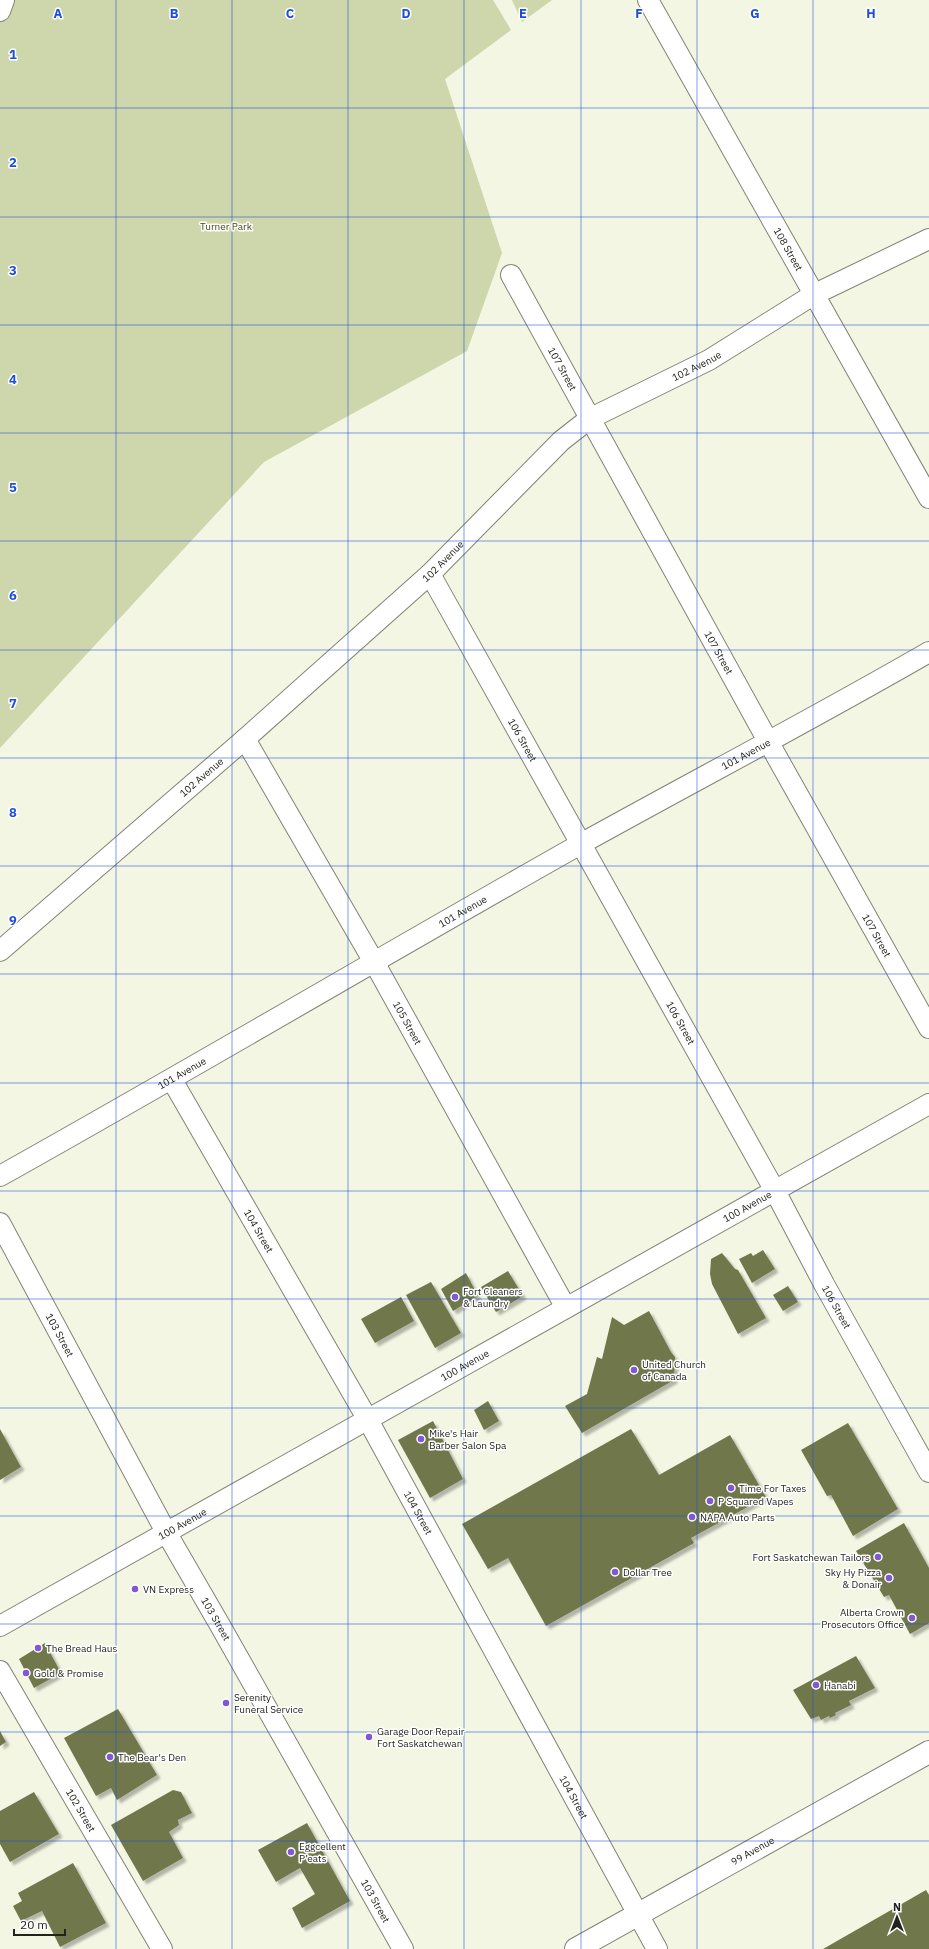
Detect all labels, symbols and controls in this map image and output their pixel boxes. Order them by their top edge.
text: A [54,5,63,22]
text: B [170,5,179,22]
text: C [286,5,295,22]
text: D [401,5,411,22]
text: E [519,5,527,22]
text: F [635,5,643,22]
text: G [750,5,760,22]
text: H [866,5,876,22]
text: 1 [9,46,17,63]
text: 2 [9,154,17,171]
park label: Turner Park [200,220,253,233]
street label: 108 Street [771,225,806,274]
text: 3 [9,262,17,279]
street label: 107 Street [545,345,580,393]
street label: 102 Avenue [670,348,724,384]
text: 4 [9,371,17,388]
text: 5 [9,479,17,496]
street label: 102 Avenue [419,537,467,585]
text: 6 [9,587,17,604]
street label: 107 Street [701,629,736,677]
text: 7 [9,695,17,712]
street label: 106 Street [505,716,540,765]
street label: 101 Avenue [719,736,773,773]
street label: 102 Avenue [177,754,226,800]
text: 8 [9,804,17,821]
street label: 101 Avenue [436,892,490,931]
text: 9 [9,912,17,929]
street label: 107 Street [859,912,894,960]
street label: 105 Street [390,999,425,1047]
street label: 106 Street [663,999,698,1047]
street label: 101 Avenue [155,1054,209,1092]
street label: 100 Avenue [721,1188,774,1225]
street label: 104 Street [241,1207,276,1255]
street label: 106 Street [819,1283,854,1331]
place label: Fort Cleaners & Laundry [463,1285,523,1310]
marker: Fort Cleaners & Laundry [450,1292,460,1302]
street label: 103 Street [43,1311,77,1360]
street label: 100 Avenue [438,1346,492,1384]
place label: United Church of Canada [642,1358,706,1383]
marker: United Church of Canada [629,1365,639,1375]
place label: Mike's Hair Barber Salon Spa [429,1427,507,1452]
marker: Mike's Hair Barber Salon Spa [416,1434,426,1444]
place label: Time For Taxes [739,1482,807,1495]
marker: Time For Taxes [726,1483,736,1493]
street label: 104 Street [401,1489,436,1537]
place label: P Squared Vapes [718,1495,794,1508]
marker: P Squared Vapes [705,1496,715,1506]
street label: 100 Avenue [156,1505,210,1543]
place label: NAPA Auto Parts [700,1511,775,1524]
marker: NAPA Auto Parts [687,1512,697,1522]
place label: Fort Saskatchewan Tailors [753,1551,870,1564]
marker: Fort Saskatchewan Tailors [873,1552,883,1562]
place label: Dollar Tree [623,1566,672,1579]
place label: Sky Hy Pizza & Donair [825,1566,882,1591]
marker: Dollar Tree [610,1567,620,1577]
marker: Sky Hy Pizza & Donair [884,1573,894,1583]
place label: VN Express [143,1583,194,1596]
marker: VN Express [130,1584,140,1594]
street label: 103 Street [198,1595,234,1643]
place label: Alberta Crown Prosecutors Office [821,1606,905,1631]
marker: Alberta Crown Prosecutors Office [907,1613,917,1623]
place label: The Bread Haus [46,1642,117,1655]
marker: The Bread Haus [33,1643,43,1653]
place label: Gold & Promise [34,1667,104,1680]
marker: Gold & Promise [21,1668,31,1678]
place label: Hanabi [824,1679,856,1692]
marker: Hanabi [811,1680,821,1690]
place label: Serenity Funeral Service [234,1691,304,1716]
marker: Serenity Funeral Service [221,1698,231,1708]
place label: Garage Door Repair Fort Saskatchewan [377,1725,465,1750]
marker: Garage Door Repair Fort Saskatchewan [364,1732,374,1742]
place label: The Bear's Den [118,1751,186,1764]
marker: The Bear's Den [105,1752,115,1762]
street label: 104 Street [556,1773,591,1822]
street label: 102 Street [63,1786,99,1835]
street label: 99 Avenue [729,1833,777,1868]
place label: Eggcellent P’eats [299,1840,346,1865]
marker: Eggcellent P’eats [286,1847,296,1857]
street label: 103 Street [358,1877,393,1925]
north arrow [877,1897,917,1937]
text: N [893,1900,901,1914]
scale bar [14,1911,65,1937]
text: 20 m [20,1917,48,1932]

